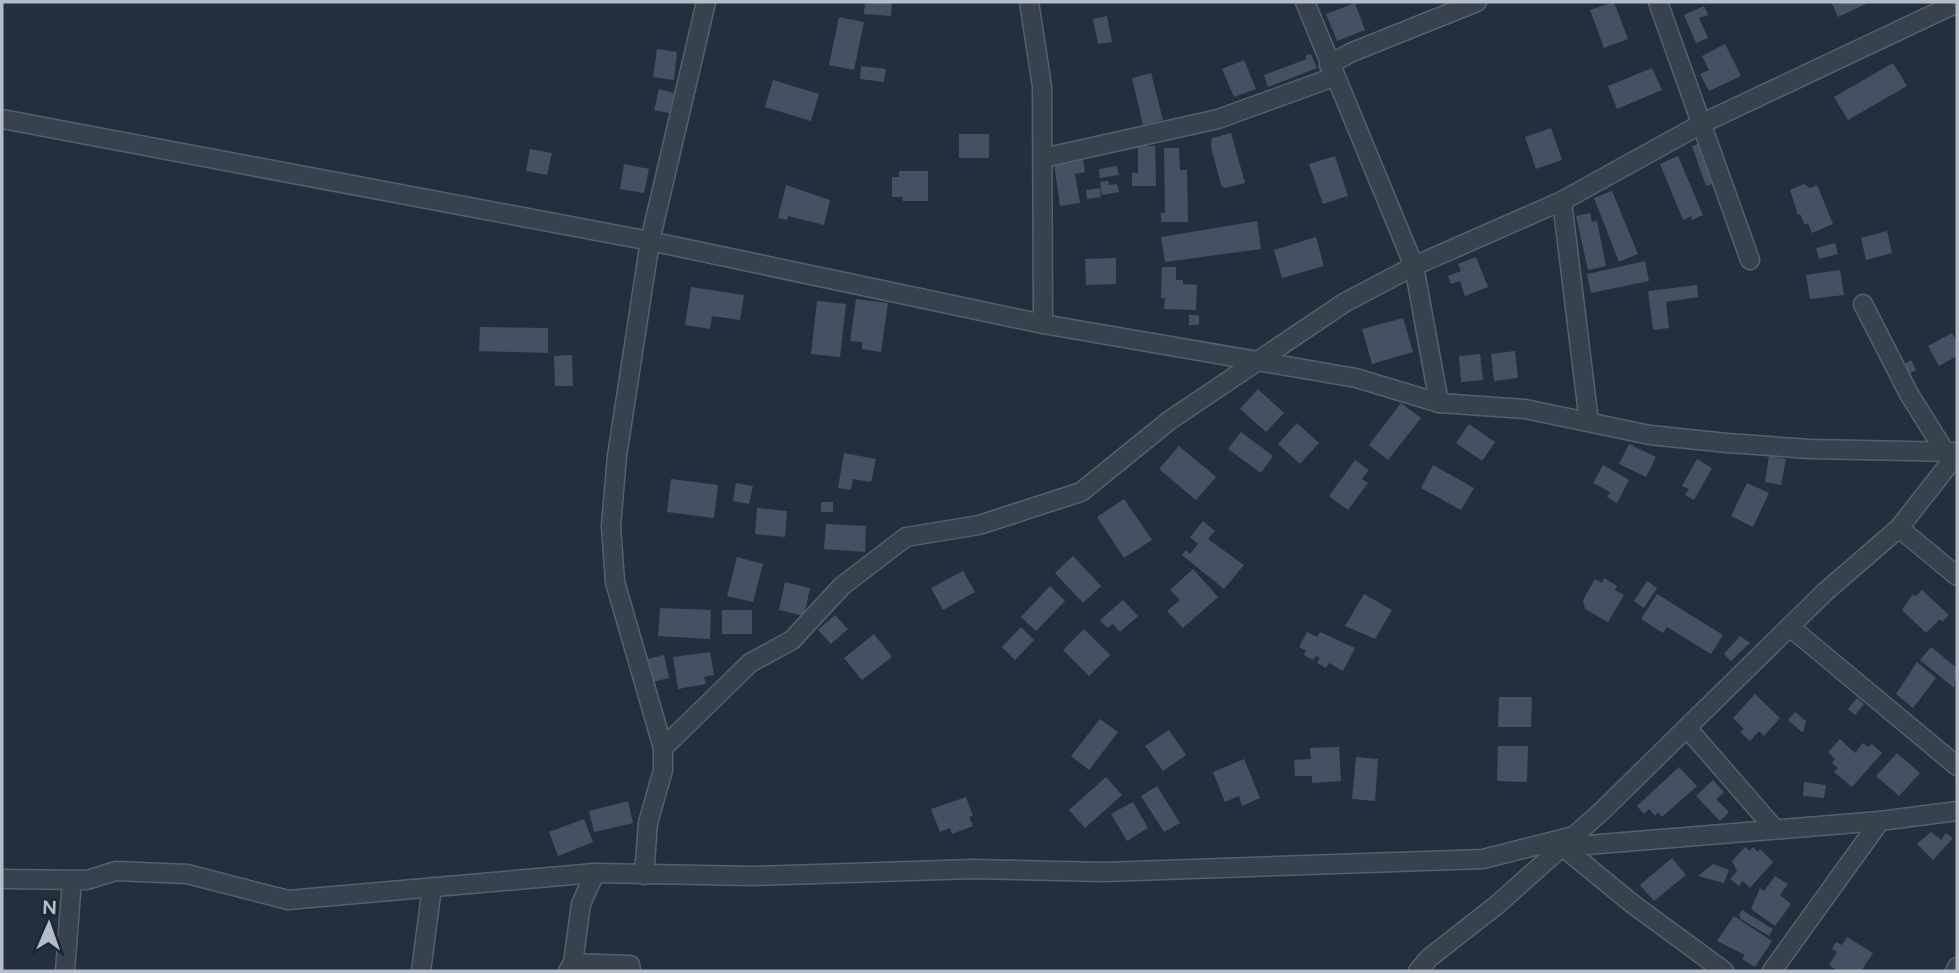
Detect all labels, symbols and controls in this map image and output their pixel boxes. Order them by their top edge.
north arrow [14,889,84,959]
text: N [42,896,57,919]

